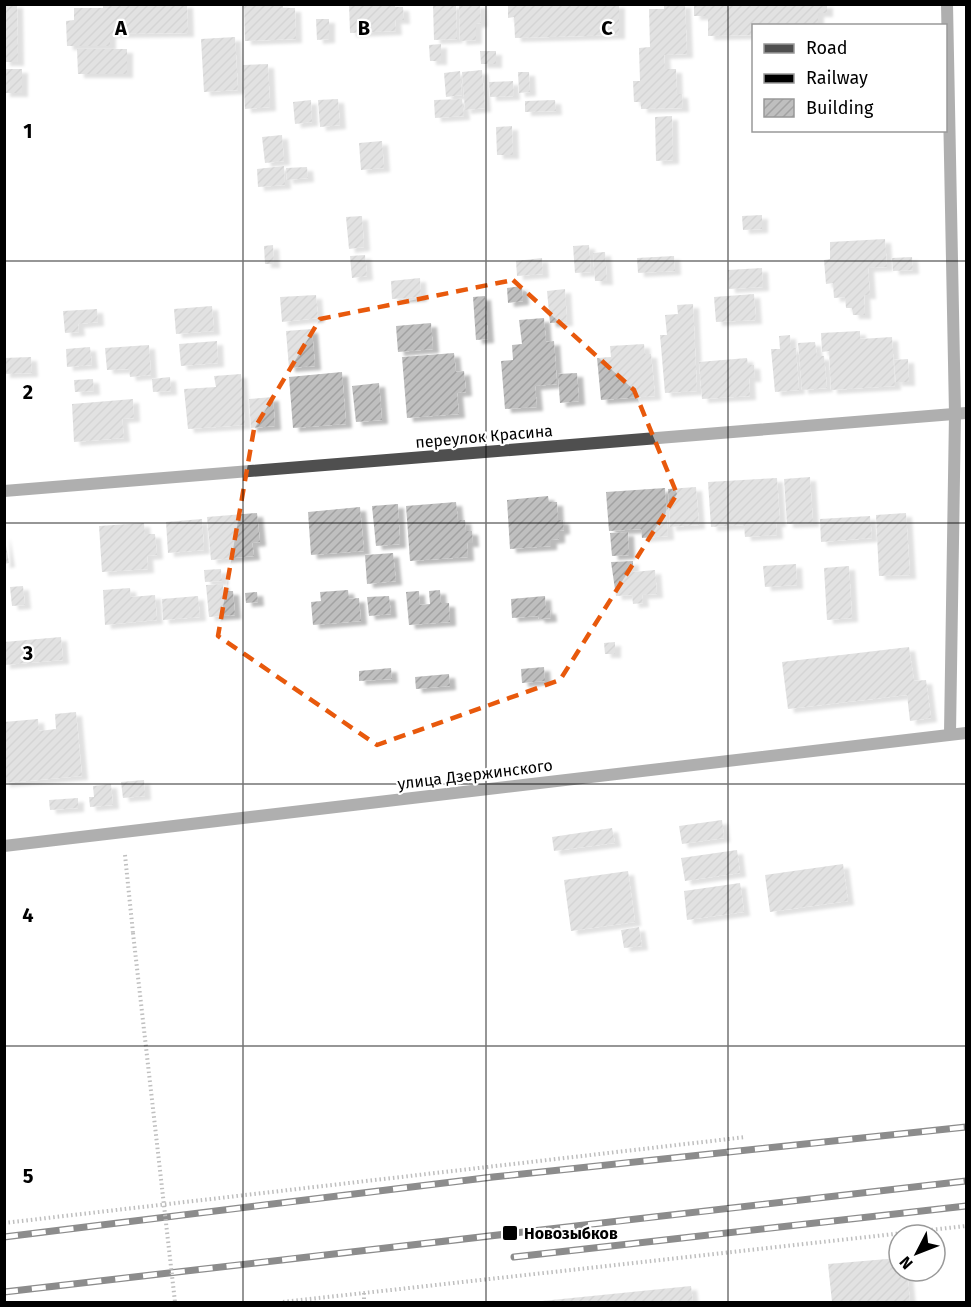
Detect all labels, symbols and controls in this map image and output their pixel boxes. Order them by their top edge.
text: A [114,16,128,40]
text: B [358,16,370,40]
text: C [601,16,613,40]
legend [752,24,947,132]
text: Road [806,37,848,59]
text: Railway [806,67,868,89]
text: Building [806,97,874,119]
text: 1 [23,119,33,143]
text: 2 [23,380,33,404]
street label: переулок Красина [414,421,554,452]
text: 3 [22,641,33,665]
street label: улица Дзержинского [396,756,554,793]
text: 4 [22,903,34,927]
text: 5 [23,1164,34,1188]
north arrow [887,1223,947,1283]
marker: Новозыбков [501,1224,519,1242]
place label: Новозыбков [524,1224,618,1243]
text: N [896,1252,917,1273]

